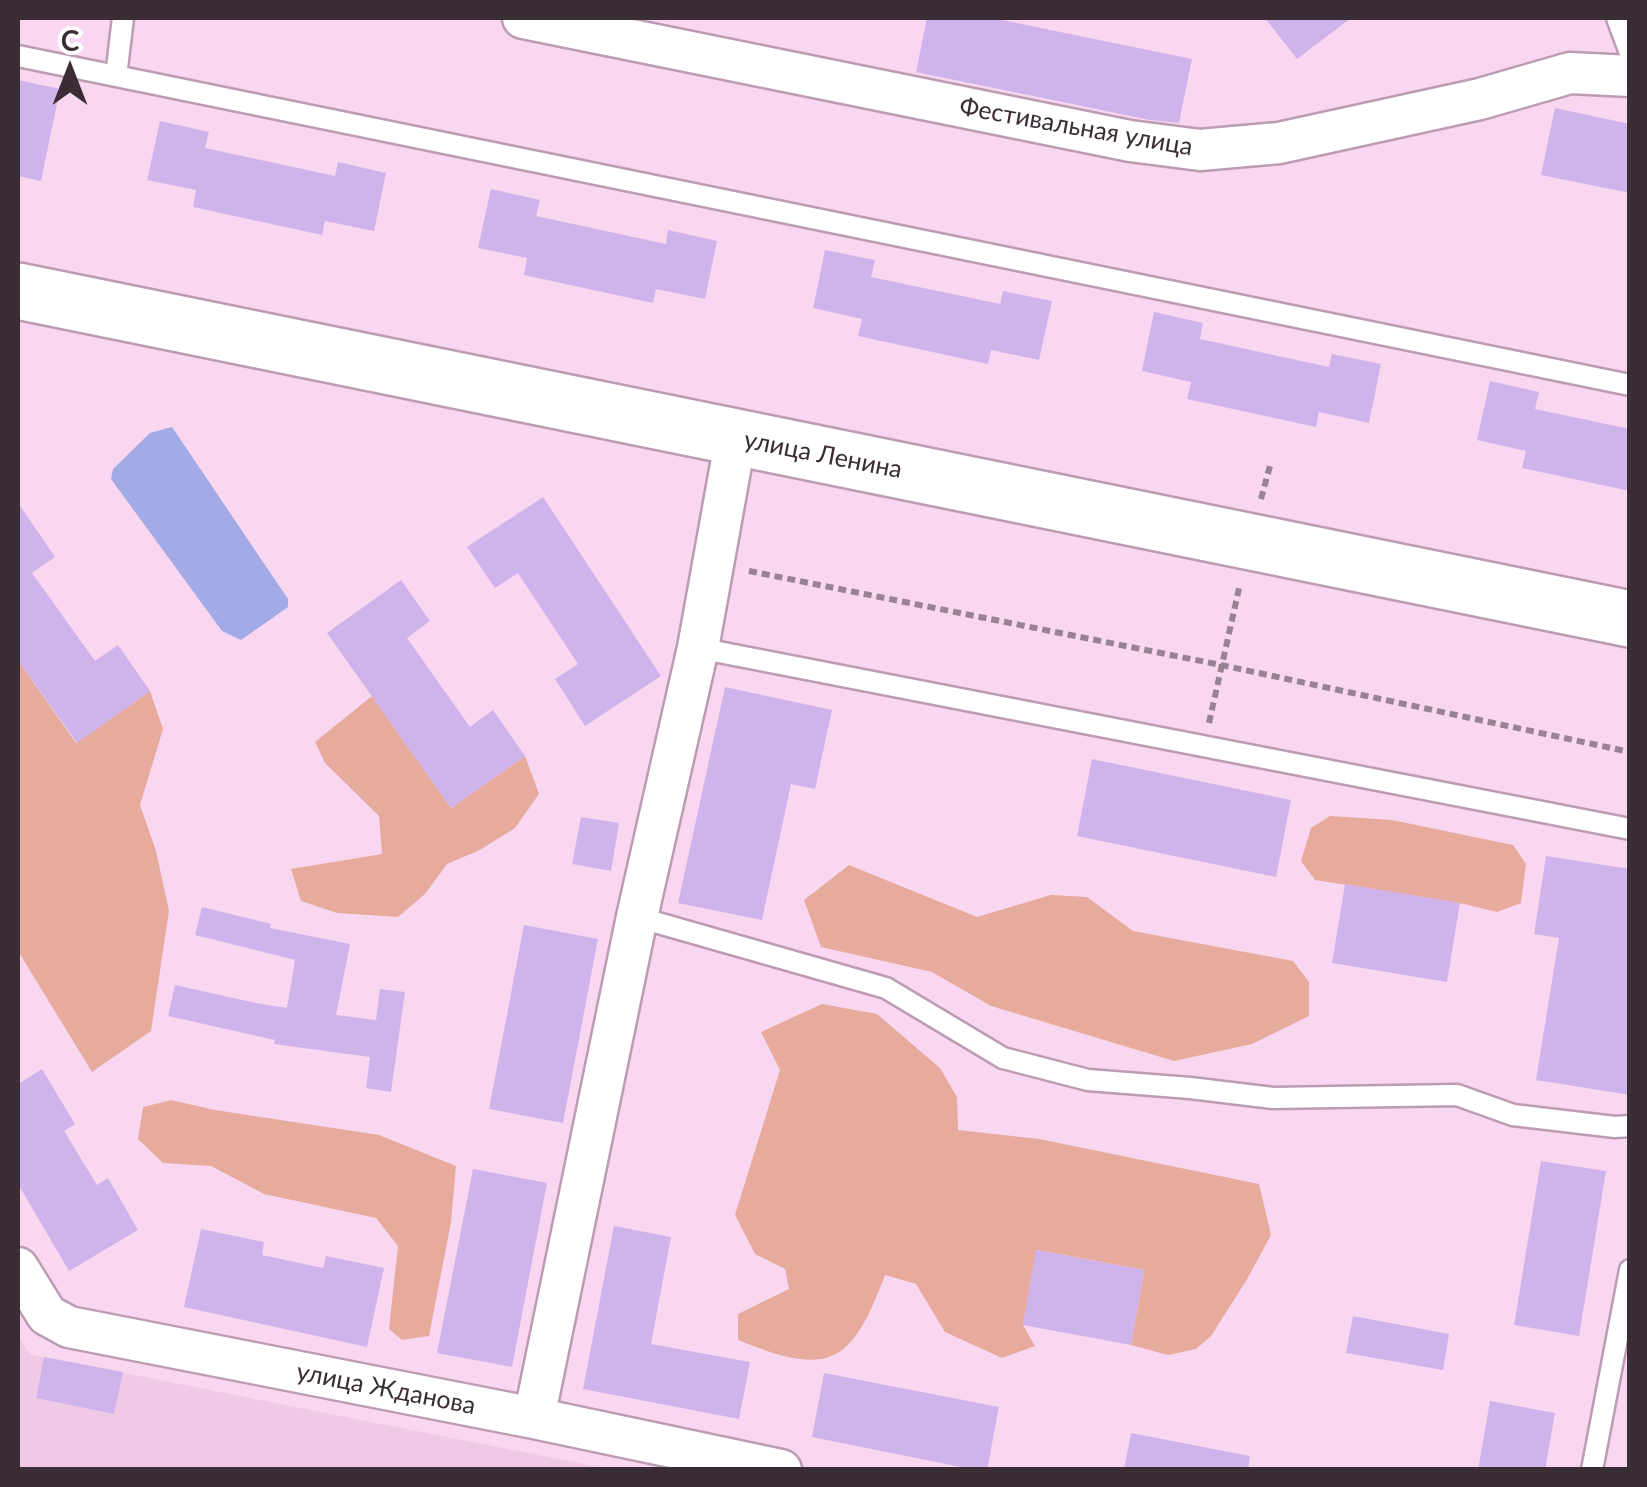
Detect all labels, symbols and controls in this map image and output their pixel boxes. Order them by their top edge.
north arrow [20,20,120,120]
text: С [61,23,79,57]
street label: Фестивальная улица [957,92,1195,162]
street label: улица Ленина [741,425,905,485]
street label: улица Жданова [294,1357,478,1421]

